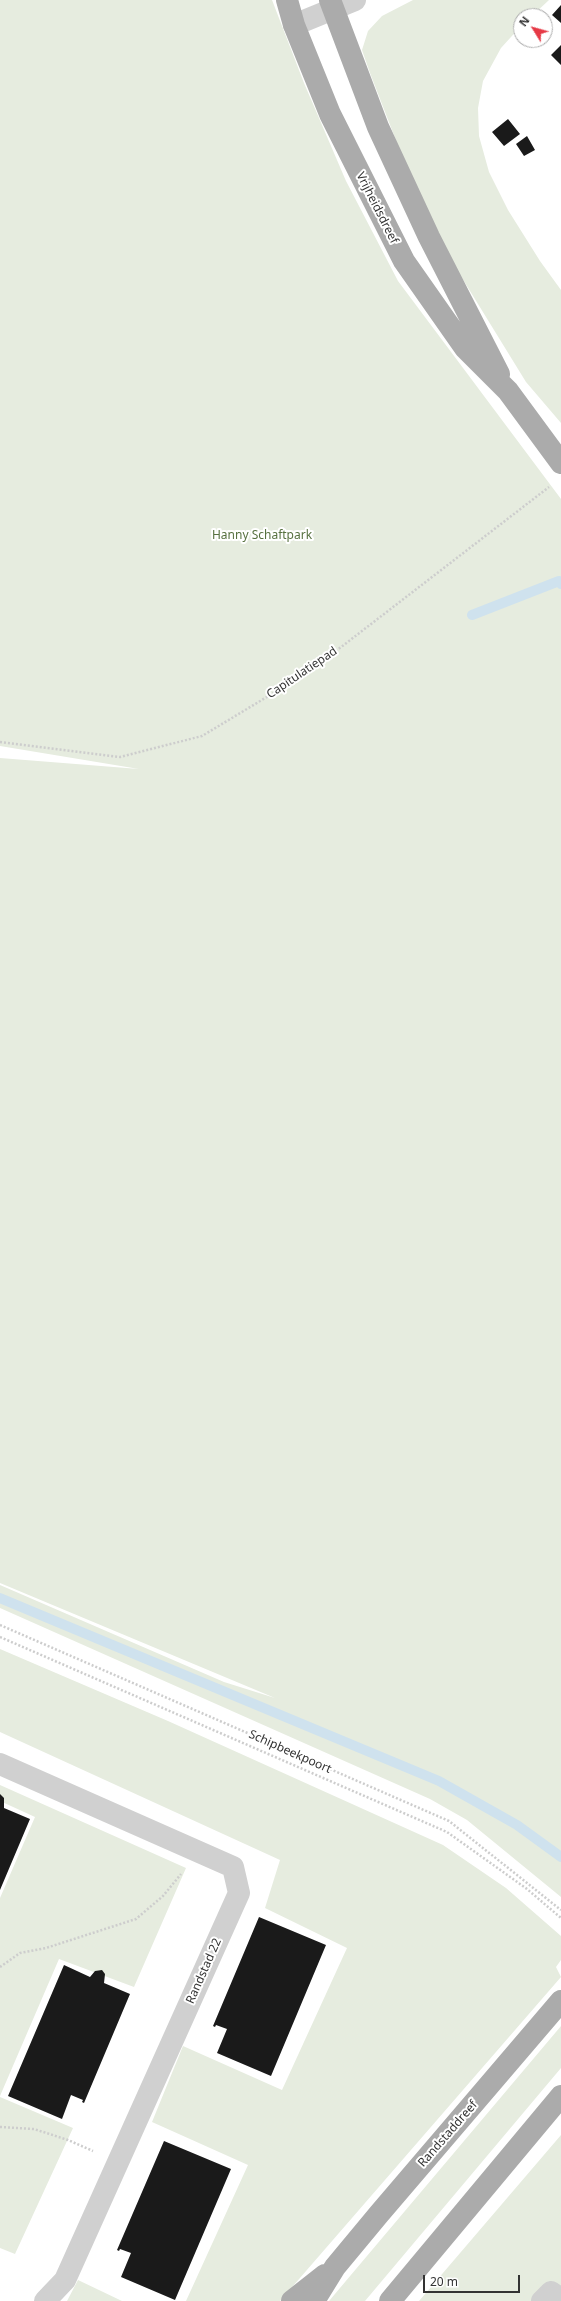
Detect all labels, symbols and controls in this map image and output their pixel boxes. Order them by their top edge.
north arrow [513,8,553,48]
text: N [515,13,532,29]
street label: Vrijheidsdreef [353,170,401,246]
park label: Hanny Schaftpark [212,529,312,543]
street label: Capitulatiepad [264,644,340,702]
street label: Schipbeekpoort [247,1727,333,1777]
street label: Randstad 22 [183,1936,225,2006]
street label: Randstaddreef [415,2098,481,2170]
scale bar [425,2267,522,2293]
text: 20 m [430,2273,458,2290]

